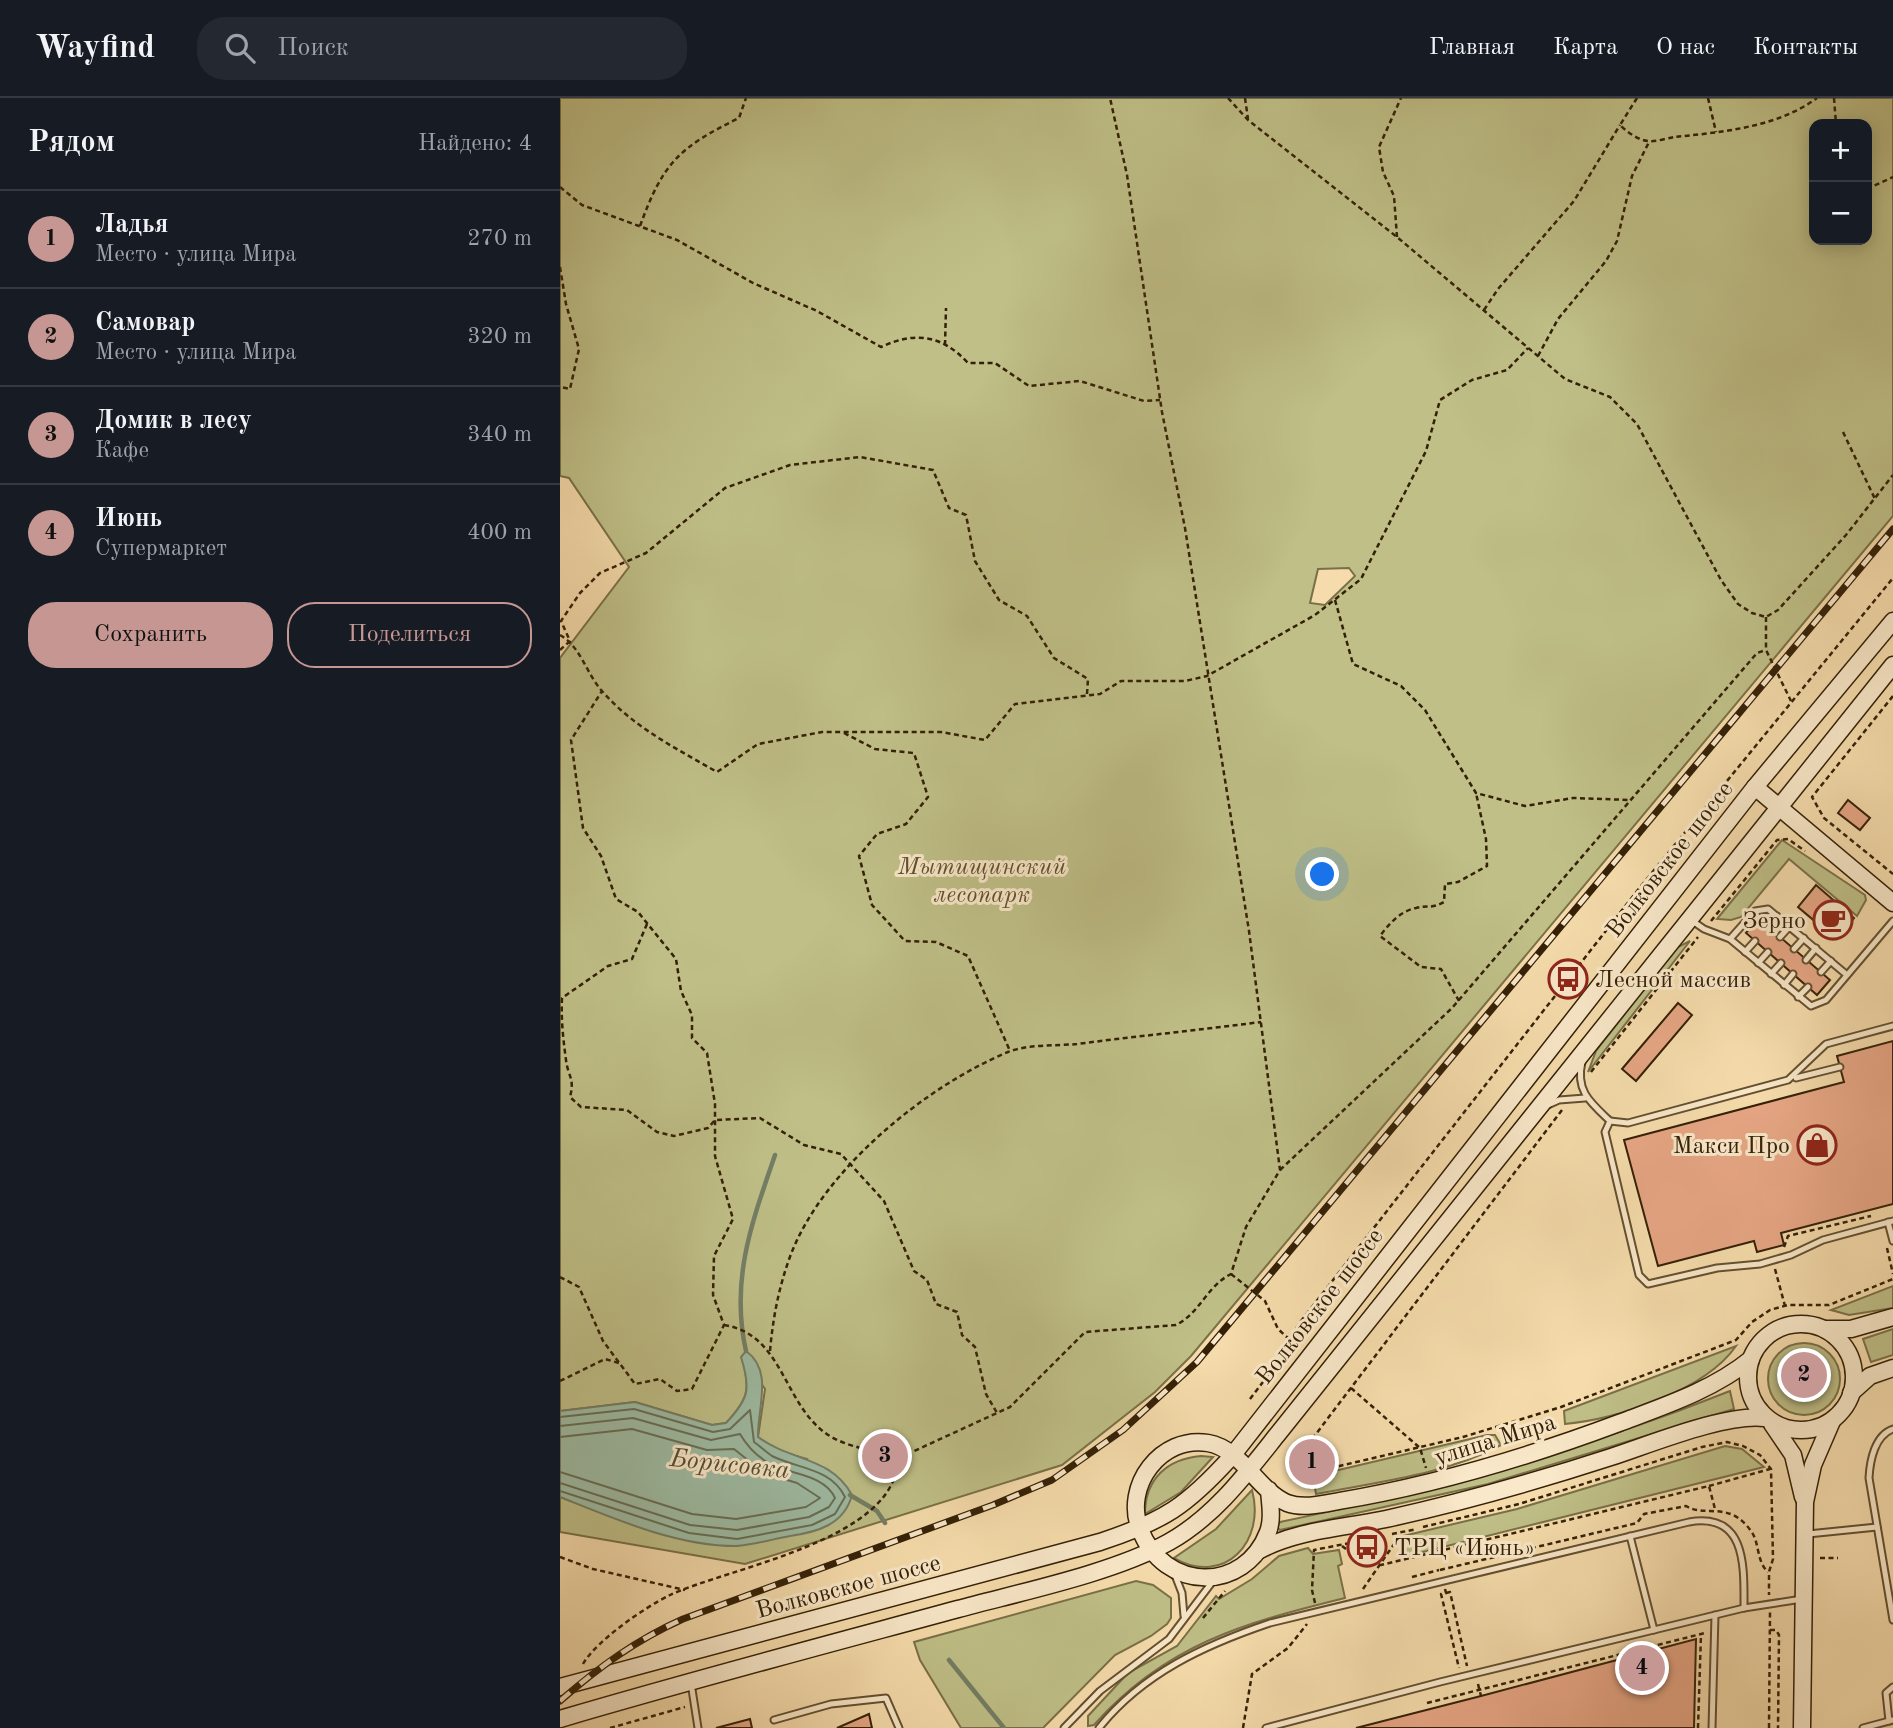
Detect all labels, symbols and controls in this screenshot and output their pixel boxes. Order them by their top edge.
search box [197,17,687,80]
icon: search [221,29,259,67]
text: Wayfind [35,32,155,65]
text: Поиск [277,35,349,61]
text: Главная [1429,36,1515,60]
text: Карта [1553,36,1618,60]
text: О нас [1656,36,1715,60]
text: Контакты [1753,36,1858,60]
map controls [1809,119,1872,245]
button: + [1809,119,1872,182]
text: Рядом [28,128,115,158]
text: Найдено: 4 [418,132,532,155]
button: − [1809,182,1872,245]
text: Ладья [95,212,168,238]
text: 1 [44,227,58,250]
text: 270 m [467,227,532,250]
text: Место · улица Мира [95,243,297,266]
text: Самовар [95,310,196,336]
text: 2 [44,325,58,348]
text: 320 m [467,325,532,348]
text: Место · улица Мира [95,341,297,364]
text: Домик в лесу [95,408,252,434]
text: 3 [44,423,58,446]
text: 340 m [467,423,532,446]
text: Кафе [95,439,149,462]
text: Июнь [95,506,162,532]
text: 4 [44,521,58,544]
text: 400 m [467,521,532,544]
text: Супермаркет [95,537,227,560]
button: Сохранить [28,602,273,668]
button: Поделиться [287,602,532,668]
street label: Волковское шоссе [1603,778,1739,943]
park label: Мытищинский лесопарк [897,856,1066,908]
your location [1305,857,1339,891]
cafe icon: Зерно [1812,899,1854,941]
place label: Зерно [1742,910,1806,934]
bus stop icon: Лесной массив [1547,958,1589,1000]
place label: Лесной массив [1595,969,1751,993]
shop icon: Макси Про [1796,1124,1838,1166]
place label: Макси Про [1673,1135,1790,1159]
street label: Волковское шоссе [1253,1225,1389,1390]
pin: 2 [1781,1349,1827,1401]
street label: улица Мира [1432,1411,1559,1471]
pin: 3 [862,1430,908,1482]
pin: 1 [1289,1436,1335,1488]
water label: Борисовка [668,1446,791,1484]
bus stop icon: ТРЦ «Июнь» [1346,1526,1388,1568]
place label: ТРЦ «Июнь» [1394,1537,1535,1561]
street label: Волковское шоссе [753,1552,944,1624]
pin: 4 [1619,1642,1665,1694]

